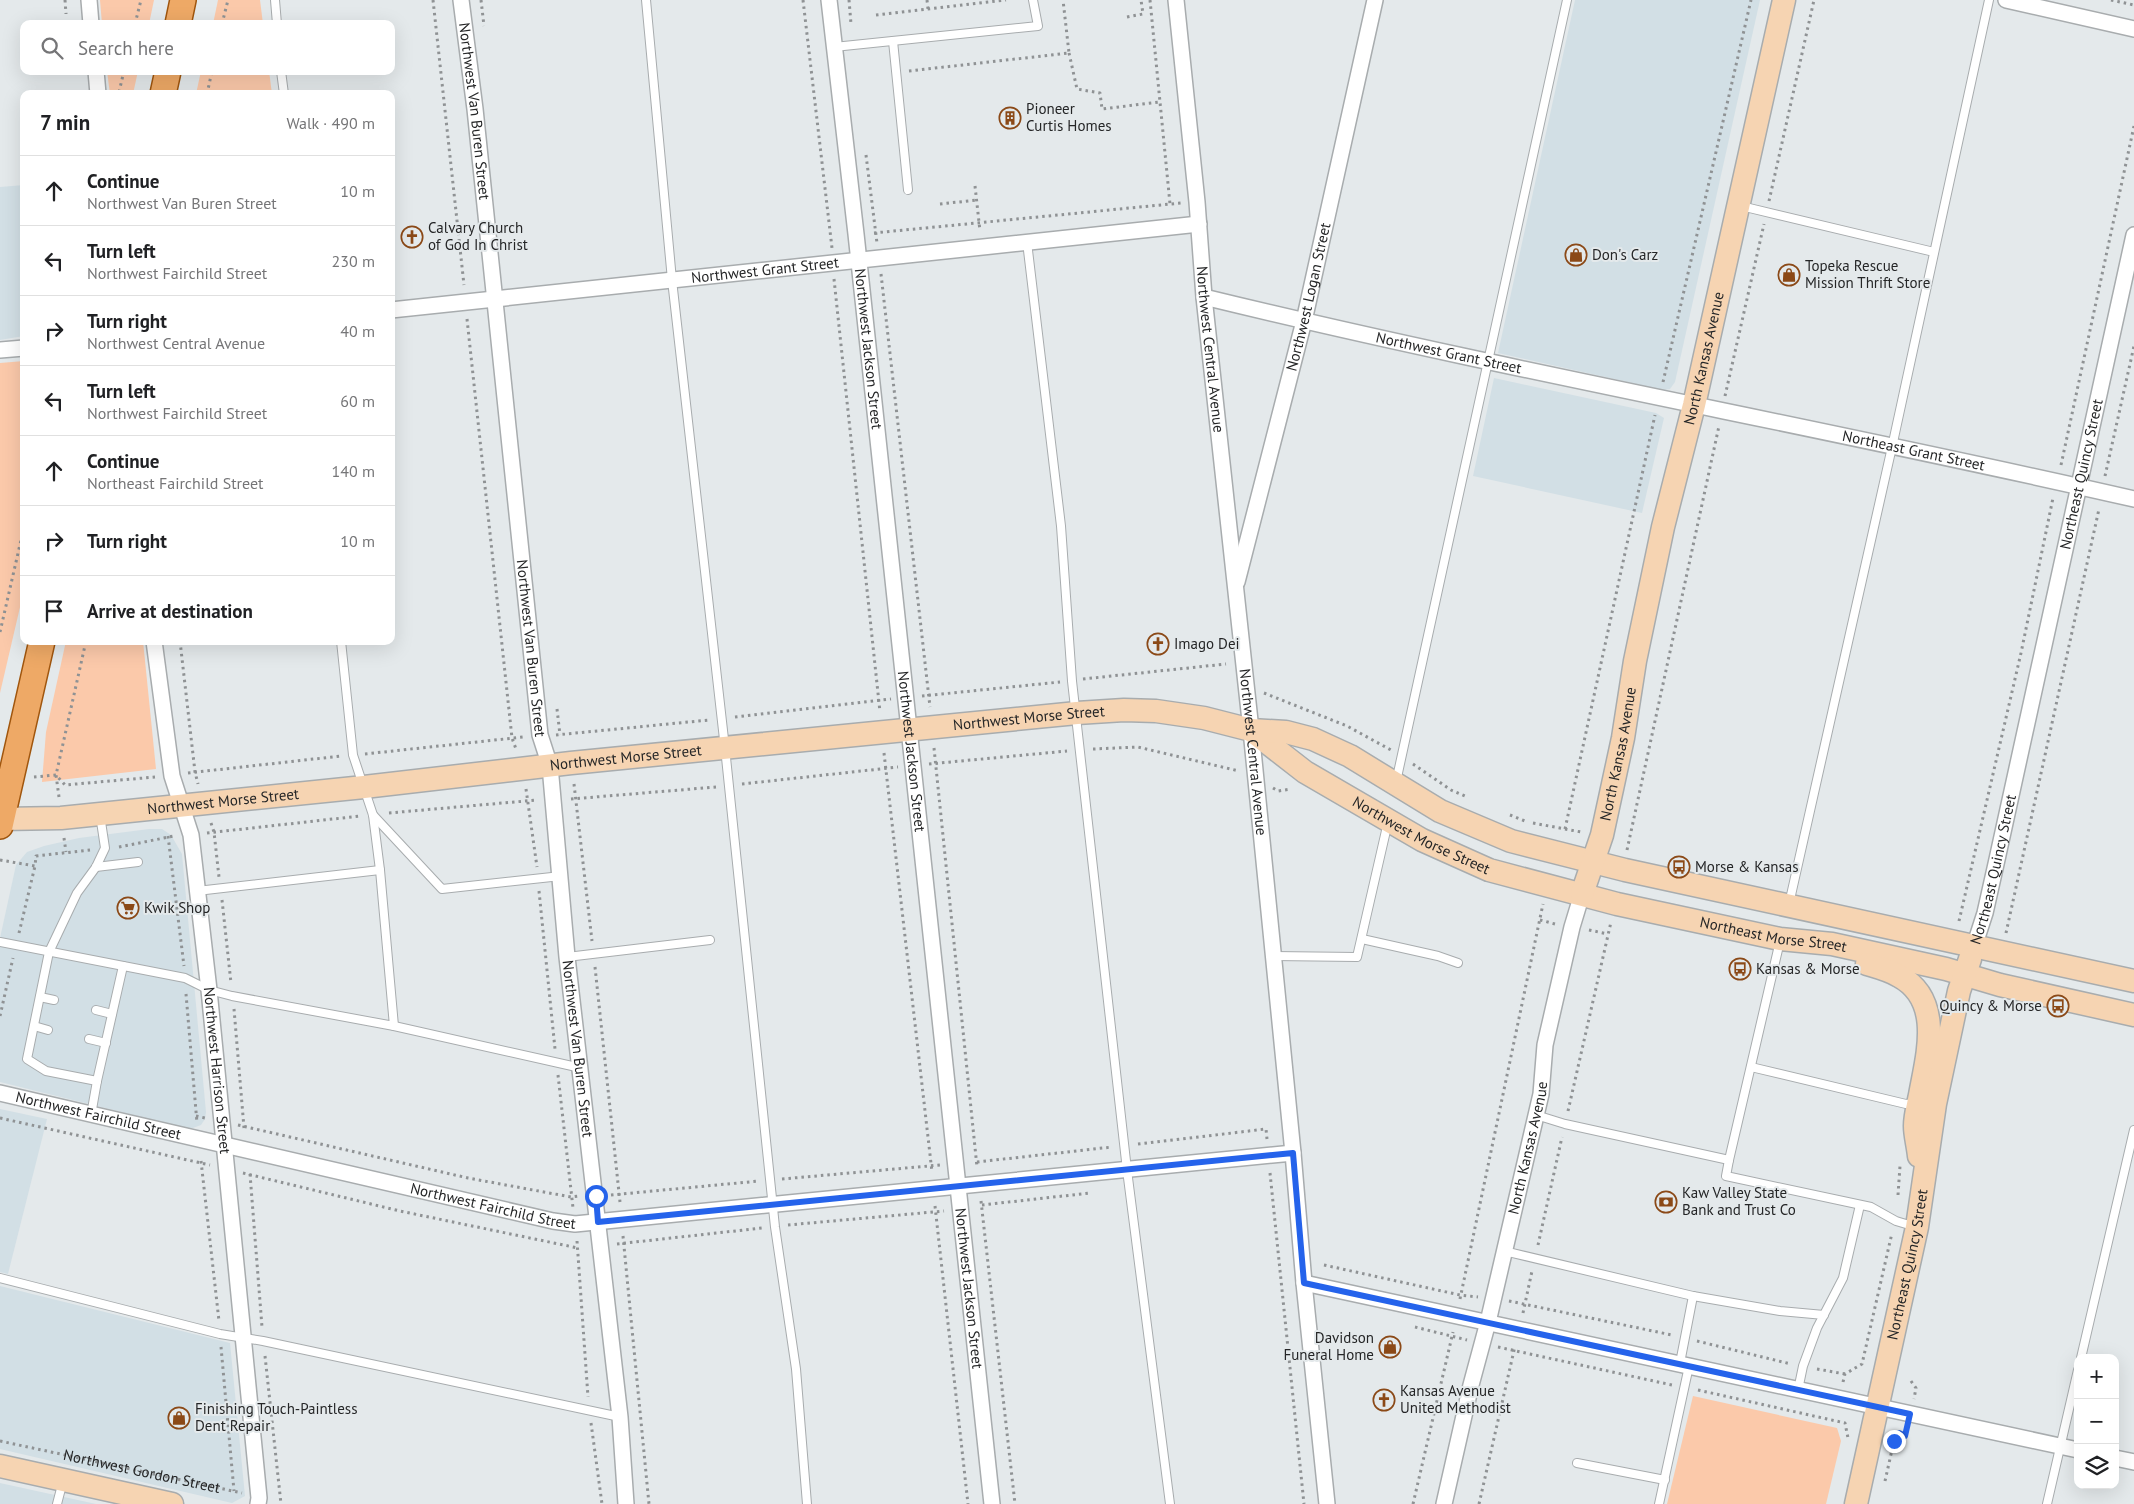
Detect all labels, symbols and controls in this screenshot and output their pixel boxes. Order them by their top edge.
search box [20,20,395,75]
street label: Northwest Van Buren Street [455,21,494,201]
icon: search [38,34,66,62]
text: Search here [78,36,174,60]
place label: Pioneer Curtis Homes [1026,99,1112,135]
building icon: Pioneer Curtis Homes [998,106,1022,130]
text: 7 min [40,109,90,136]
text: Walk · 490 m [286,113,375,133]
text: Continue [87,169,159,193]
icon: ahead [40,177,68,205]
text: 10 m [340,181,375,201]
text: Northwest Van Buren Street [87,193,277,213]
place label: Calvary Church of God In Christ [428,218,528,254]
street label: Northwest Logan Street [1282,221,1335,373]
church icon: Calvary Church of God In Christ [400,225,424,249]
text: Turn left [87,239,156,263]
shop icon: Don's Carz [1564,243,1588,267]
place label: Don's Carz [1592,245,1658,264]
icon: left [40,247,68,275]
text: 230 m [332,251,375,271]
street label: Northwest Grant Street [690,252,840,287]
place label: Topeka Rescue Mission Thrift Store [1805,256,1930,292]
text: Northwest Fairchild Street [87,263,267,283]
shop icon: Topeka Rescue Mission Thrift Store [1777,263,1801,287]
street label: Northwest Central Avenue [1193,265,1229,434]
street label: Northwest Jackson Street [851,267,887,430]
street label: North Kansas Avenue [1679,290,1728,427]
text: Turn right [87,309,167,333]
icon: right [40,317,68,345]
text: 40 m [340,321,375,341]
street label: Northwest Grant Street [1374,327,1523,377]
text: Northwest Central Avenue [87,333,265,353]
text: Turn left [87,379,156,403]
icon: left [40,387,68,415]
text: 60 m [340,391,375,411]
street label: Northeast Quincy Street [2055,397,2107,551]
text: Northwest Fairchild Street [87,403,267,423]
street label: Northeast Grant Street [1841,426,1987,475]
text: Continue [87,449,159,473]
icon: ahead [40,457,68,485]
text: 140 m [332,461,375,481]
text: Northeast Fairchild Street [87,473,264,493]
icon: right [40,527,68,555]
text: Turn right [87,529,167,553]
text: 10 m [340,531,375,551]
street label: Northwest Van Buren Street [513,559,550,738]
icon: arrive [40,597,68,625]
text: Arrive at destination [87,599,253,623]
church icon: Imago Dei [1146,632,1170,656]
place label: Imago Dei [1174,634,1240,653]
street label: Northwest Central Avenue [1235,668,1271,836]
street label: Northwest Jackson Street [894,670,930,833]
street label: North Kansas Avenue [1595,686,1640,823]
street label: Northwest Morse Street [952,701,1105,734]
street label: Northwest Morse Street [549,740,702,774]
street label: Northwest Morse Street [146,784,300,818]
street label: Northwest Morse Street [1349,792,1493,878]
street label: Northeast Quincy Street [1965,793,2020,947]
bus stop icon: Morse & Kansas [1667,855,1691,879]
place label: Morse & Kansas [1695,857,1799,876]
supermarket icon: Kwik Shop [116,896,140,920]
place label: Kwik Shop [144,898,210,917]
street label: Northeast Morse Street [1698,912,1849,956]
bus stop icon: Kansas & Morse [1728,957,1752,981]
street label: Northwest Van Buren Street [558,959,598,1138]
place label: Kansas & Morse [1756,959,1860,978]
street label: Northwest Harrison Street [200,986,235,1155]
bus stop icon: Quincy & Morse [2046,994,2070,1018]
place label: Quincy & Morse [1939,996,2042,1015]
street label: North Kansas Avenue [1503,1081,1551,1216]
street label: Northwest Fairchild Street [14,1087,183,1144]
street label: Northwest Fairchild Street [409,1178,577,1233]
place label: Kaw Valley State Bank and Trust Co [1682,1183,1796,1219]
route start [585,1185,608,1208]
street label: Northeast Quincy Street [1882,1188,1931,1342]
bank icon: Kaw Valley State Bank and Trust Co [1654,1190,1678,1214]
street label: Northwest Jackson Street [951,1207,987,1370]
place label: Davidson Funeral Home [1283,1328,1374,1364]
shop icon: Davidson Funeral Home [1378,1335,1402,1359]
map controls [2074,1354,2119,1489]
button: + [2074,1354,2119,1399]
place label: Kansas Avenue United Methodist [1400,1381,1511,1417]
church icon: Kansas Avenue United Methodist [1372,1388,1396,1412]
place label: Finishing Touch-Paintless Dent Repair [195,1399,357,1435]
button: − [2074,1399,2119,1444]
shop icon: Finishing Touch-Paintless Dent Repair [167,1406,191,1430]
route end [1883,1430,1906,1453]
button: layers [2074,1444,2119,1489]
street label: Northwest Gordon Street [62,1445,222,1497]

